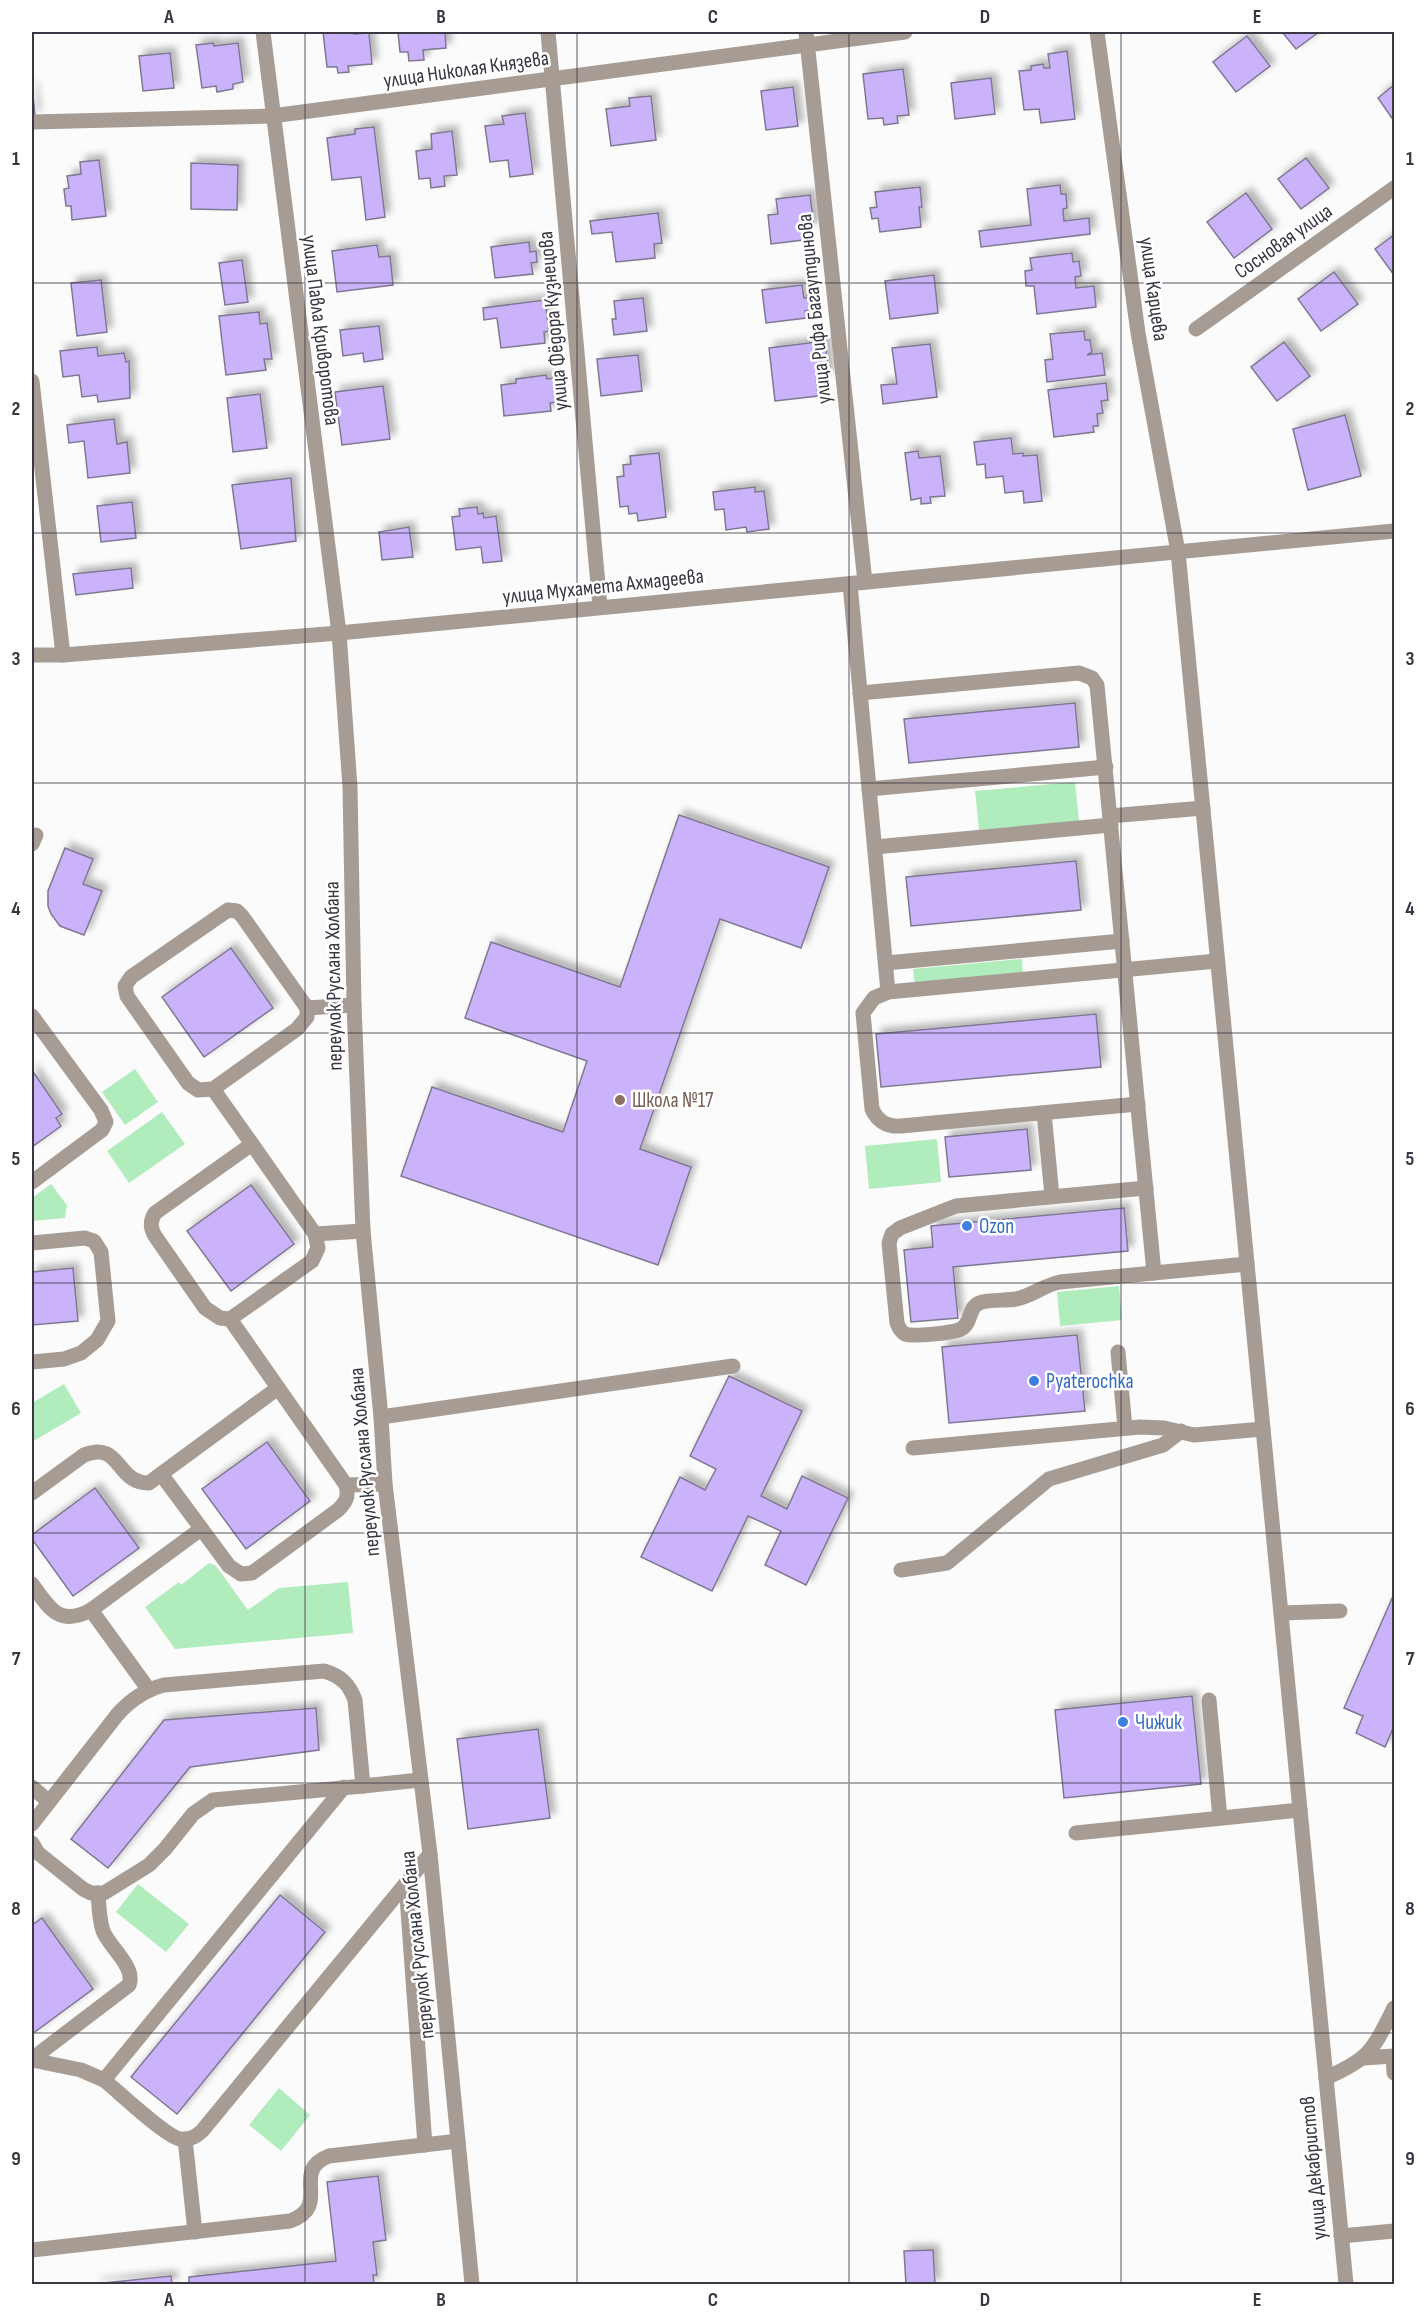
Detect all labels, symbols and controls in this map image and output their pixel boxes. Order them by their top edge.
text: A [163,5,174,29]
text: B [436,5,446,29]
text: C [708,5,718,29]
text: D [980,5,990,29]
text: E [1253,5,1261,29]
street label: улица Николая Князева [382,46,550,93]
text: 1 [12,147,20,171]
text: 1 [1406,147,1414,171]
street label: Сосновая улица [1229,199,1337,284]
street label: улица Рифа Багаутдинова [792,213,837,405]
street label: улица Фёдора Кузнецова [533,230,574,412]
street label: улица Павла Криворотова [296,233,345,427]
street label: улица Карцева [1134,236,1173,343]
text: 2 [12,397,20,421]
text: 2 [1406,397,1414,421]
street label: улица Мухамета Ахмадеева [501,564,705,609]
text: 3 [12,647,21,671]
text: 3 [1406,647,1415,671]
street label: переулок Руслана Холбана [319,881,348,1071]
text: 4 [11,897,21,921]
text: 4 [1405,897,1415,921]
place label: Школа №17 [632,1088,714,1113]
marker: Школа №17 [613,1093,627,1107]
text: 5 [12,1147,21,1171]
text: 5 [1406,1147,1415,1171]
place label: Ozon [979,1214,1014,1239]
marker: Ozon [960,1219,974,1233]
street label: переулок Руслана Холбана [344,1367,385,1557]
place label: Pyaterochka [1046,1369,1134,1394]
marker: Pyaterochka [1027,1374,1041,1388]
text: 6 [11,1397,21,1421]
text: 6 [1405,1397,1415,1421]
text: 7 [12,1647,21,1671]
text: 7 [1406,1647,1415,1671]
place label: Чижик [1135,1710,1182,1735]
marker: Чижик [1116,1715,1130,1729]
street label: переулок Руслана Холбана [395,1850,440,2040]
text: 8 [11,1897,21,1921]
text: 8 [1405,1897,1415,1921]
street label: улица Декабристов [1295,2095,1332,2241]
text: 9 [11,2147,21,2171]
text: 9 [1405,2147,1415,2171]
text: A [163,2288,174,2312]
text: B [436,2288,446,2312]
text: C [708,2288,718,2312]
text: D [980,2288,990,2312]
text: E [1253,2288,1261,2312]

